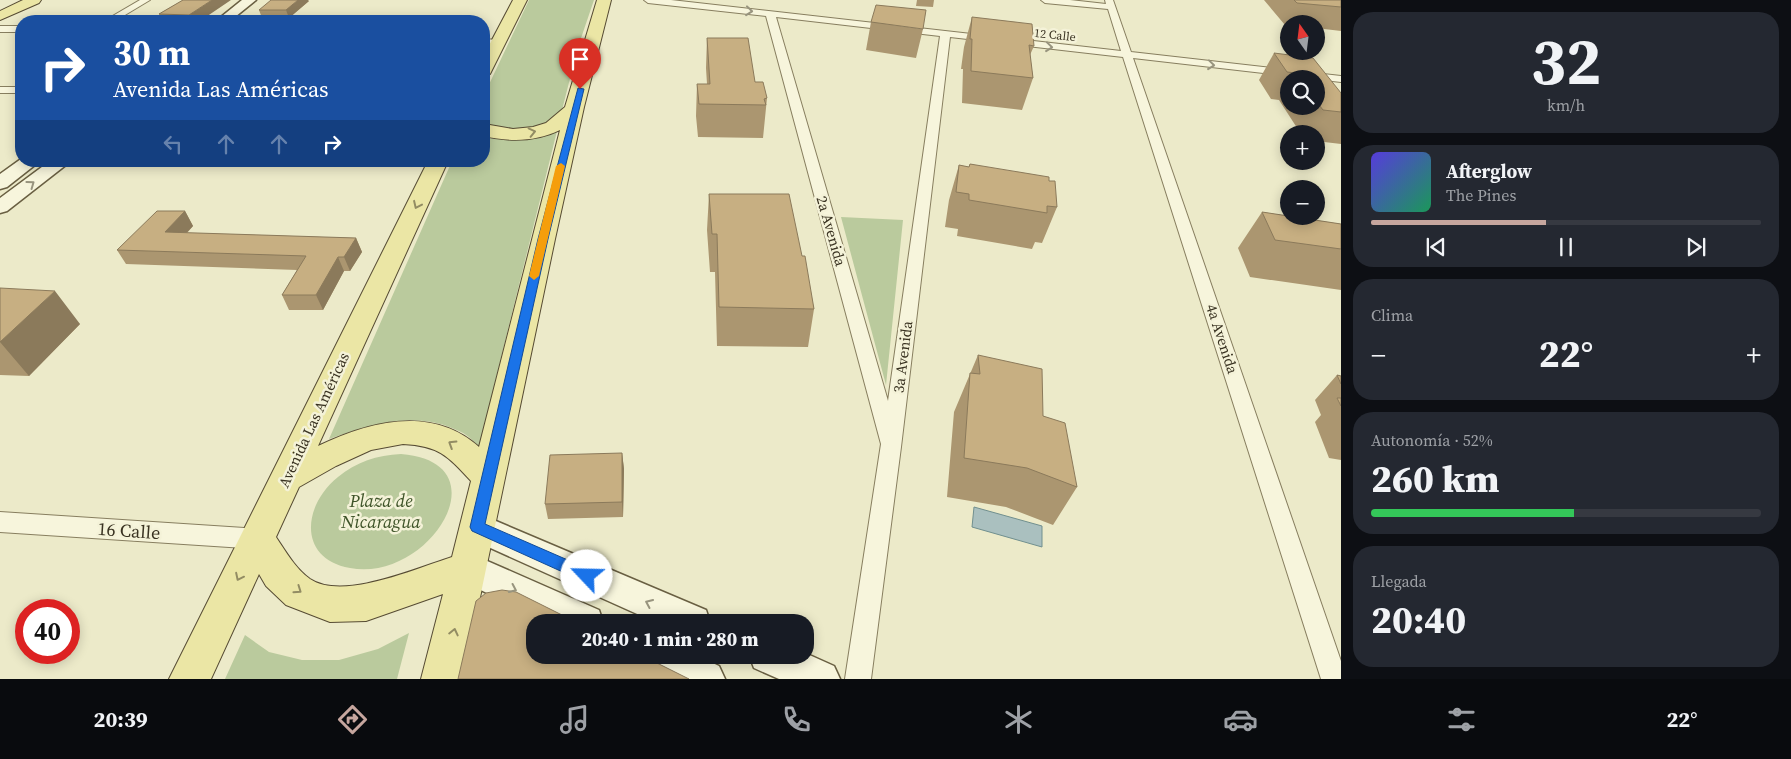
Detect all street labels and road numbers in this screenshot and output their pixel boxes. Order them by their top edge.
street label: 12 Calle [1033,25,1077,45]
street label: 2a Avenida [811,193,852,269]
street label: 4a Avenida [1201,301,1244,377]
street label: 3a Avenida [888,319,917,394]
street label: Avenida Las Américas [273,349,354,491]
street label: 16 Calle [97,516,161,545]

